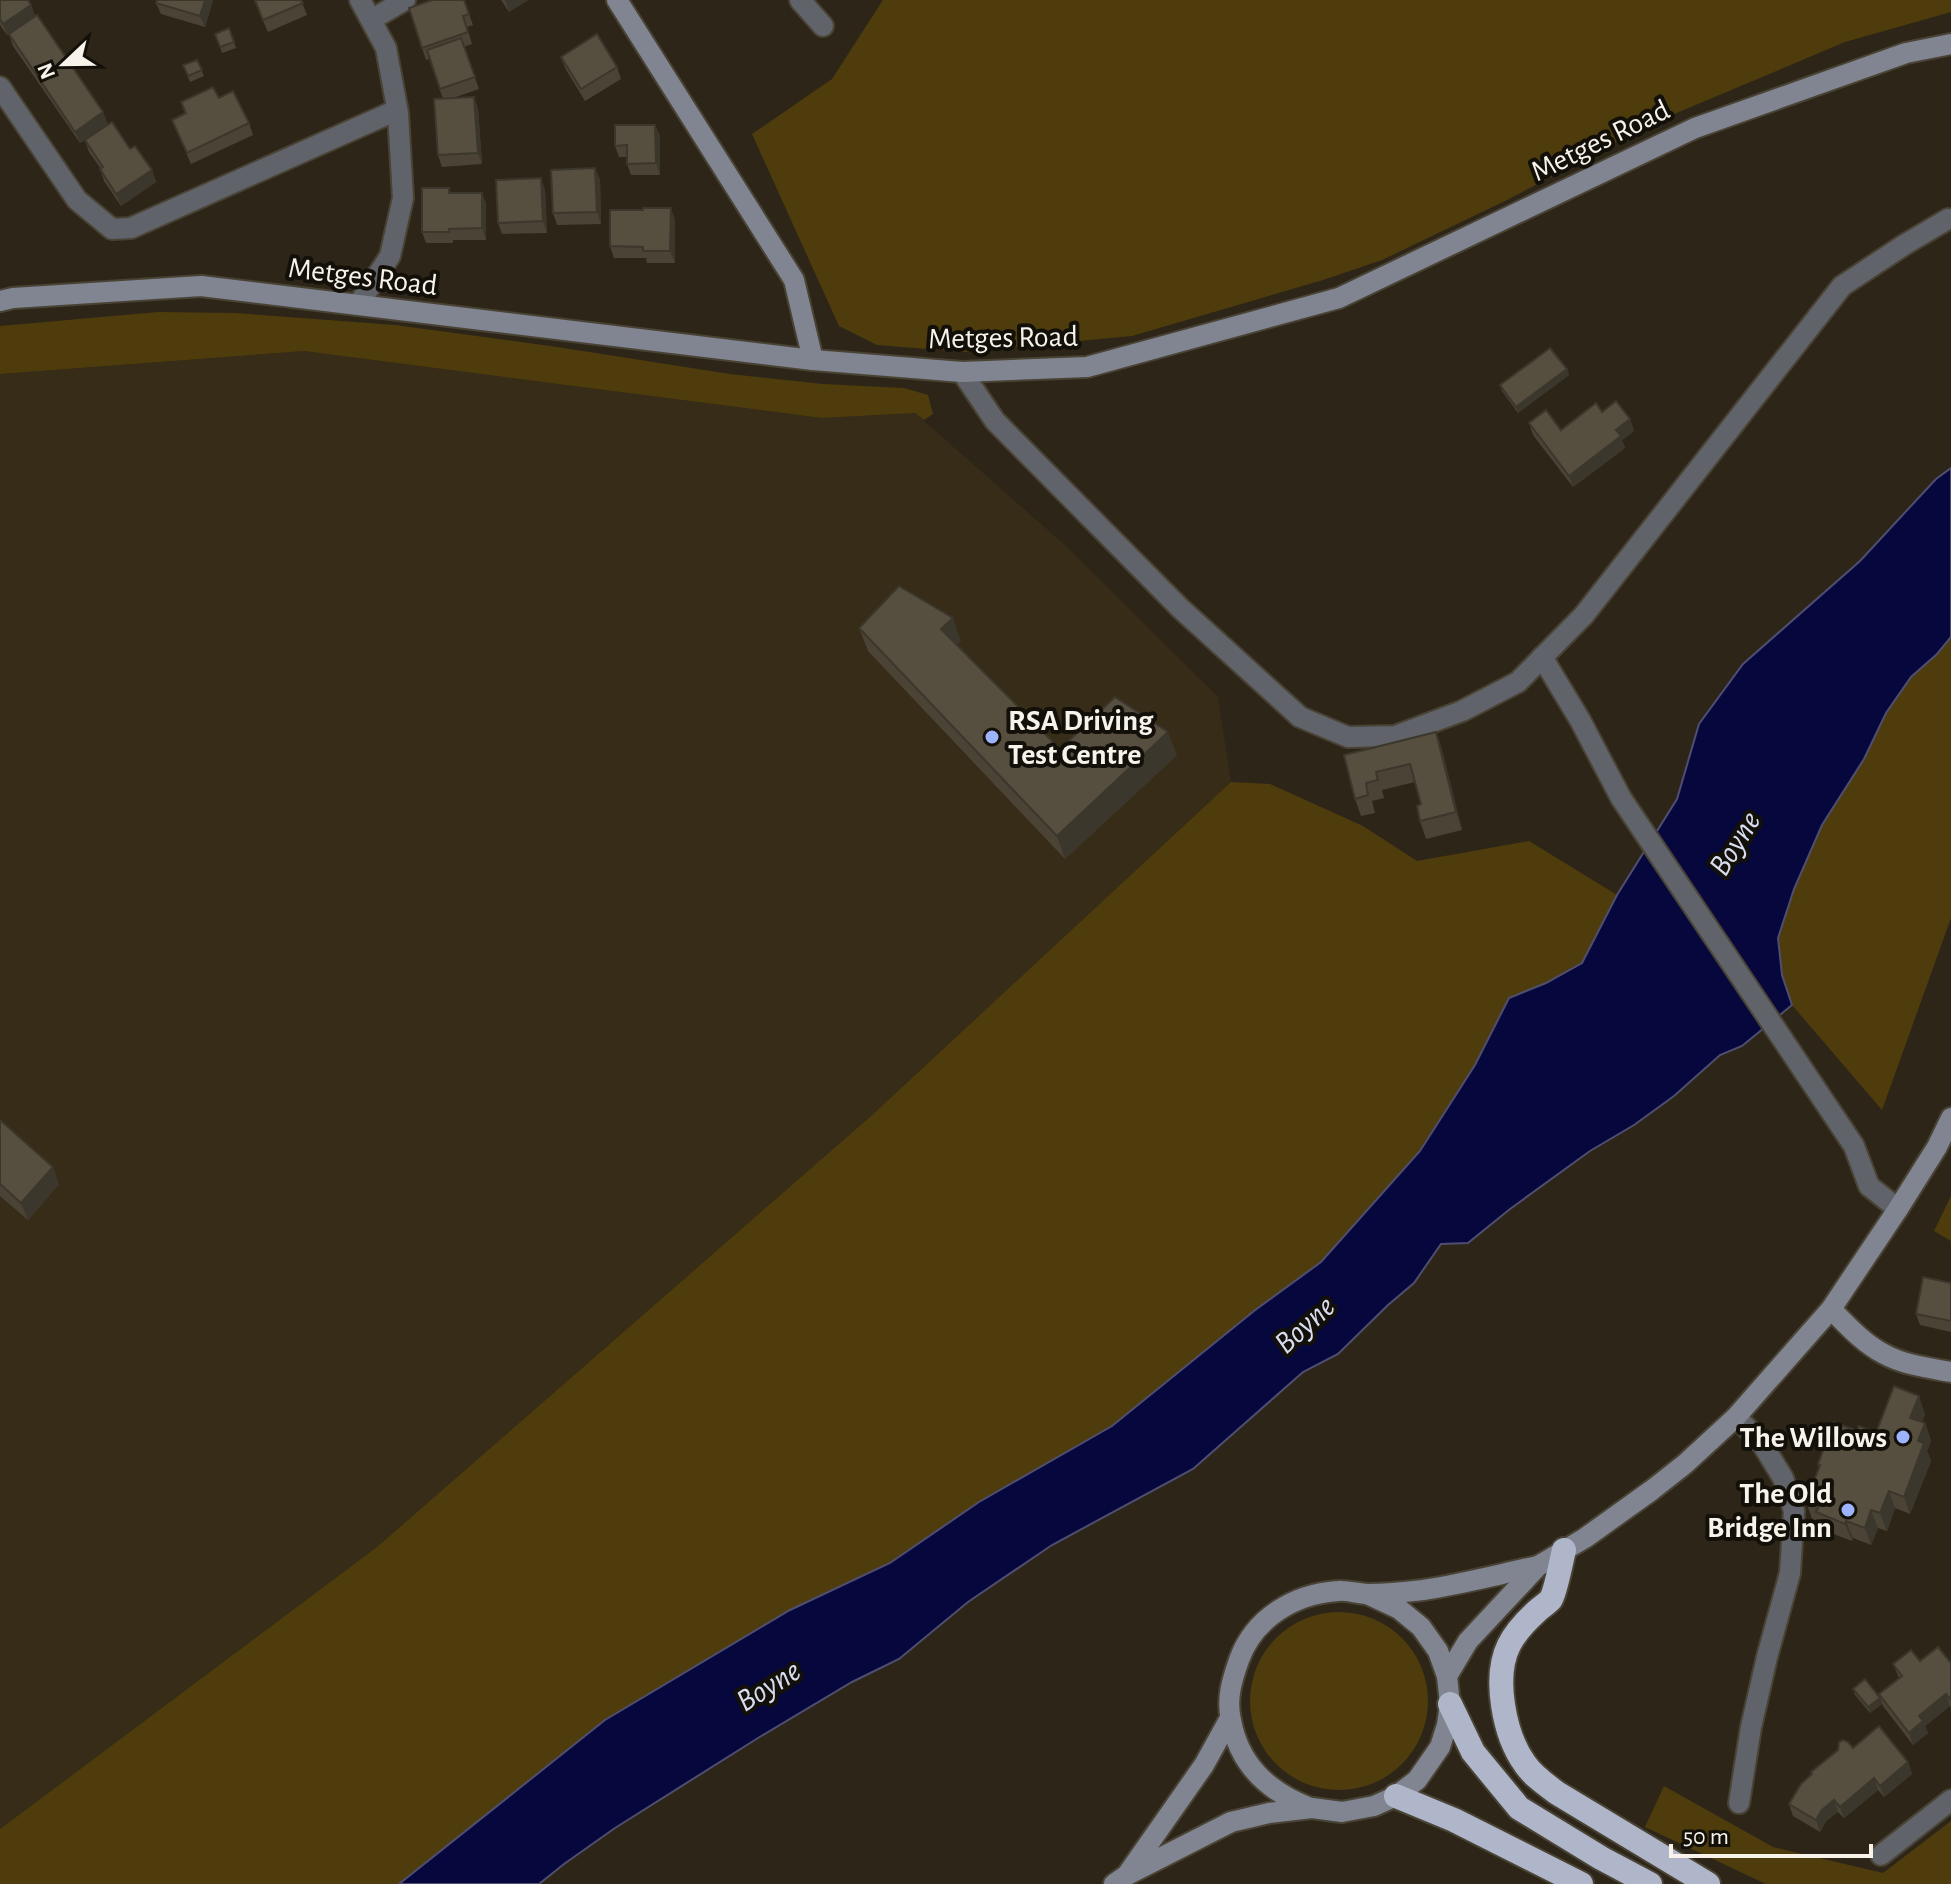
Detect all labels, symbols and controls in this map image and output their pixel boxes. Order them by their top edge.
north arrow [24,24,104,104]
text: N [33,60,59,82]
street label: Metges Road [1526,95,1674,187]
street label: Metges Road [287,253,439,301]
street label: Metges Road [928,322,1078,354]
place label: RSA Driving Test Centre [1008,706,1154,770]
marker: RSA Driving Test Centre [983,728,1001,746]
water label: Boyne [1703,806,1767,881]
water label: Boyne [1268,1290,1341,1360]
place label: The Willows [1739,1423,1887,1453]
marker: The Willows [1894,1428,1912,1446]
place label: The Old Bridge Inn [1707,1479,1832,1543]
marker: The Old Bridge Inn [1839,1501,1857,1519]
water label: Boyne [731,1654,806,1718]
scale bar [1671,1808,1871,1858]
text: 50 m [1683,1825,1729,1849]

